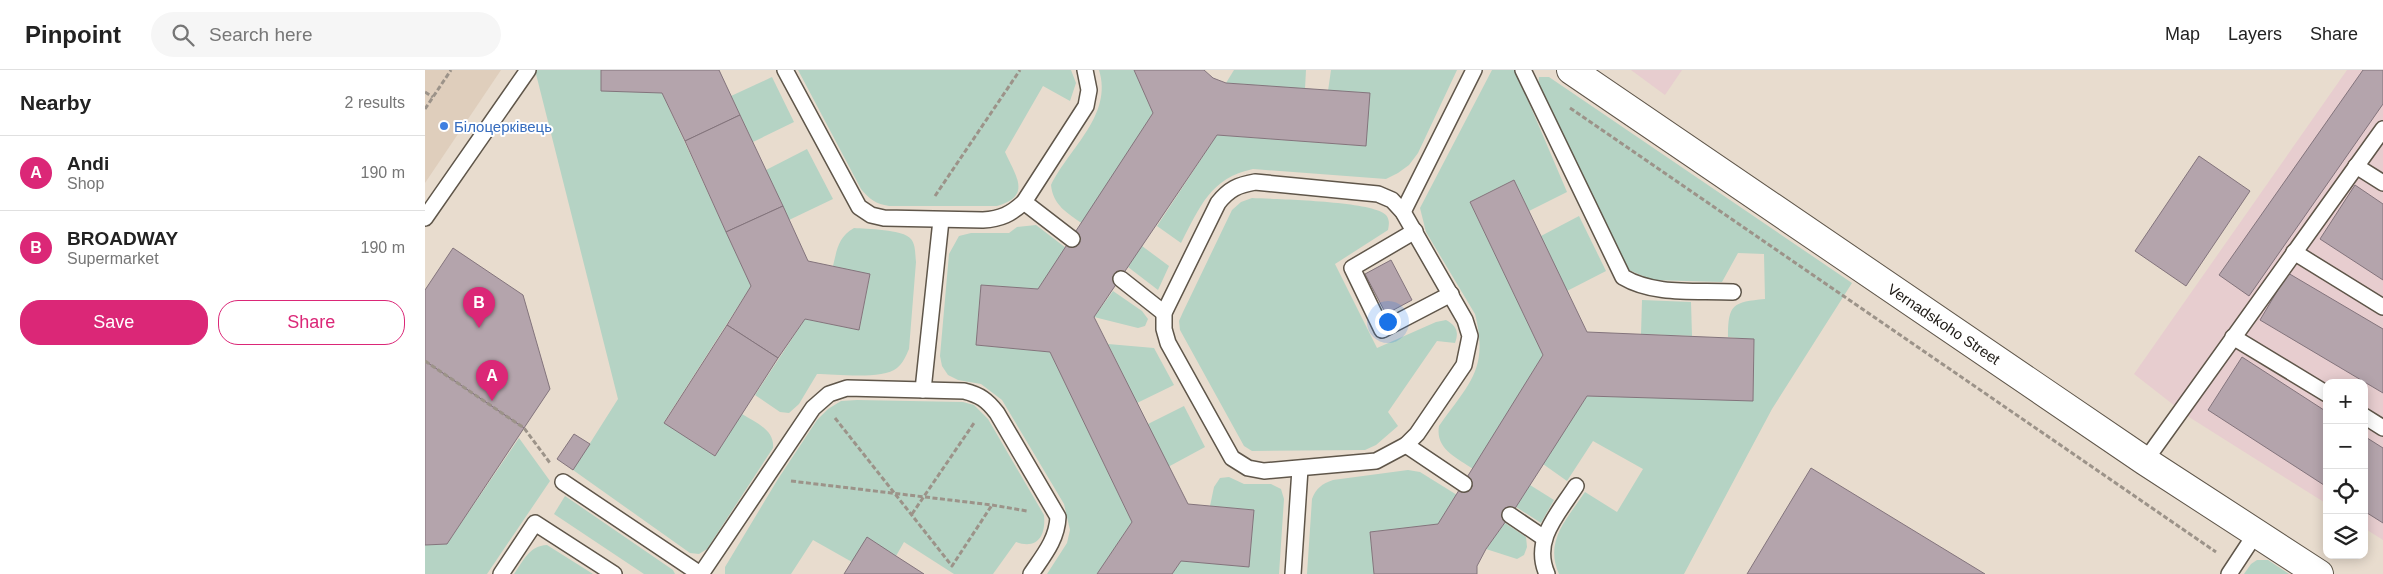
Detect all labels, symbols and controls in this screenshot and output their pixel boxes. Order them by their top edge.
search box [151,12,501,57]
text: Pinpoint [25,21,121,48]
icon: search [169,21,197,49]
text: Search here [209,24,313,45]
text: Map [2165,24,2200,44]
text: Layers [2228,24,2282,44]
text: Share [2310,24,2358,44]
text: Nearby [20,91,91,114]
text: 2 results [345,94,405,111]
place label: Білоцерківець [454,118,552,135]
marker: Білоцерківець [438,120,450,132]
text: Andi [67,153,109,174]
text: A [30,164,42,181]
text: 190 m [361,164,405,181]
text: Shop [67,175,104,192]
text: BROADWAY [67,228,178,249]
text: B [30,239,42,256]
text: 190 m [361,239,405,256]
text: Supermarket [67,250,159,267]
street label: Vernadskoho Street [1885,280,2004,368]
pin: B [463,287,495,328]
button: Save [20,300,208,345]
button: Share [218,300,405,345]
your location [1375,309,1401,335]
pin: A [476,360,508,401]
map controls [2323,379,2368,559]
button: + [2323,379,2368,424]
button: − [2323,424,2368,469]
button: locate [2323,469,2368,514]
button: layers [2323,514,2368,559]

